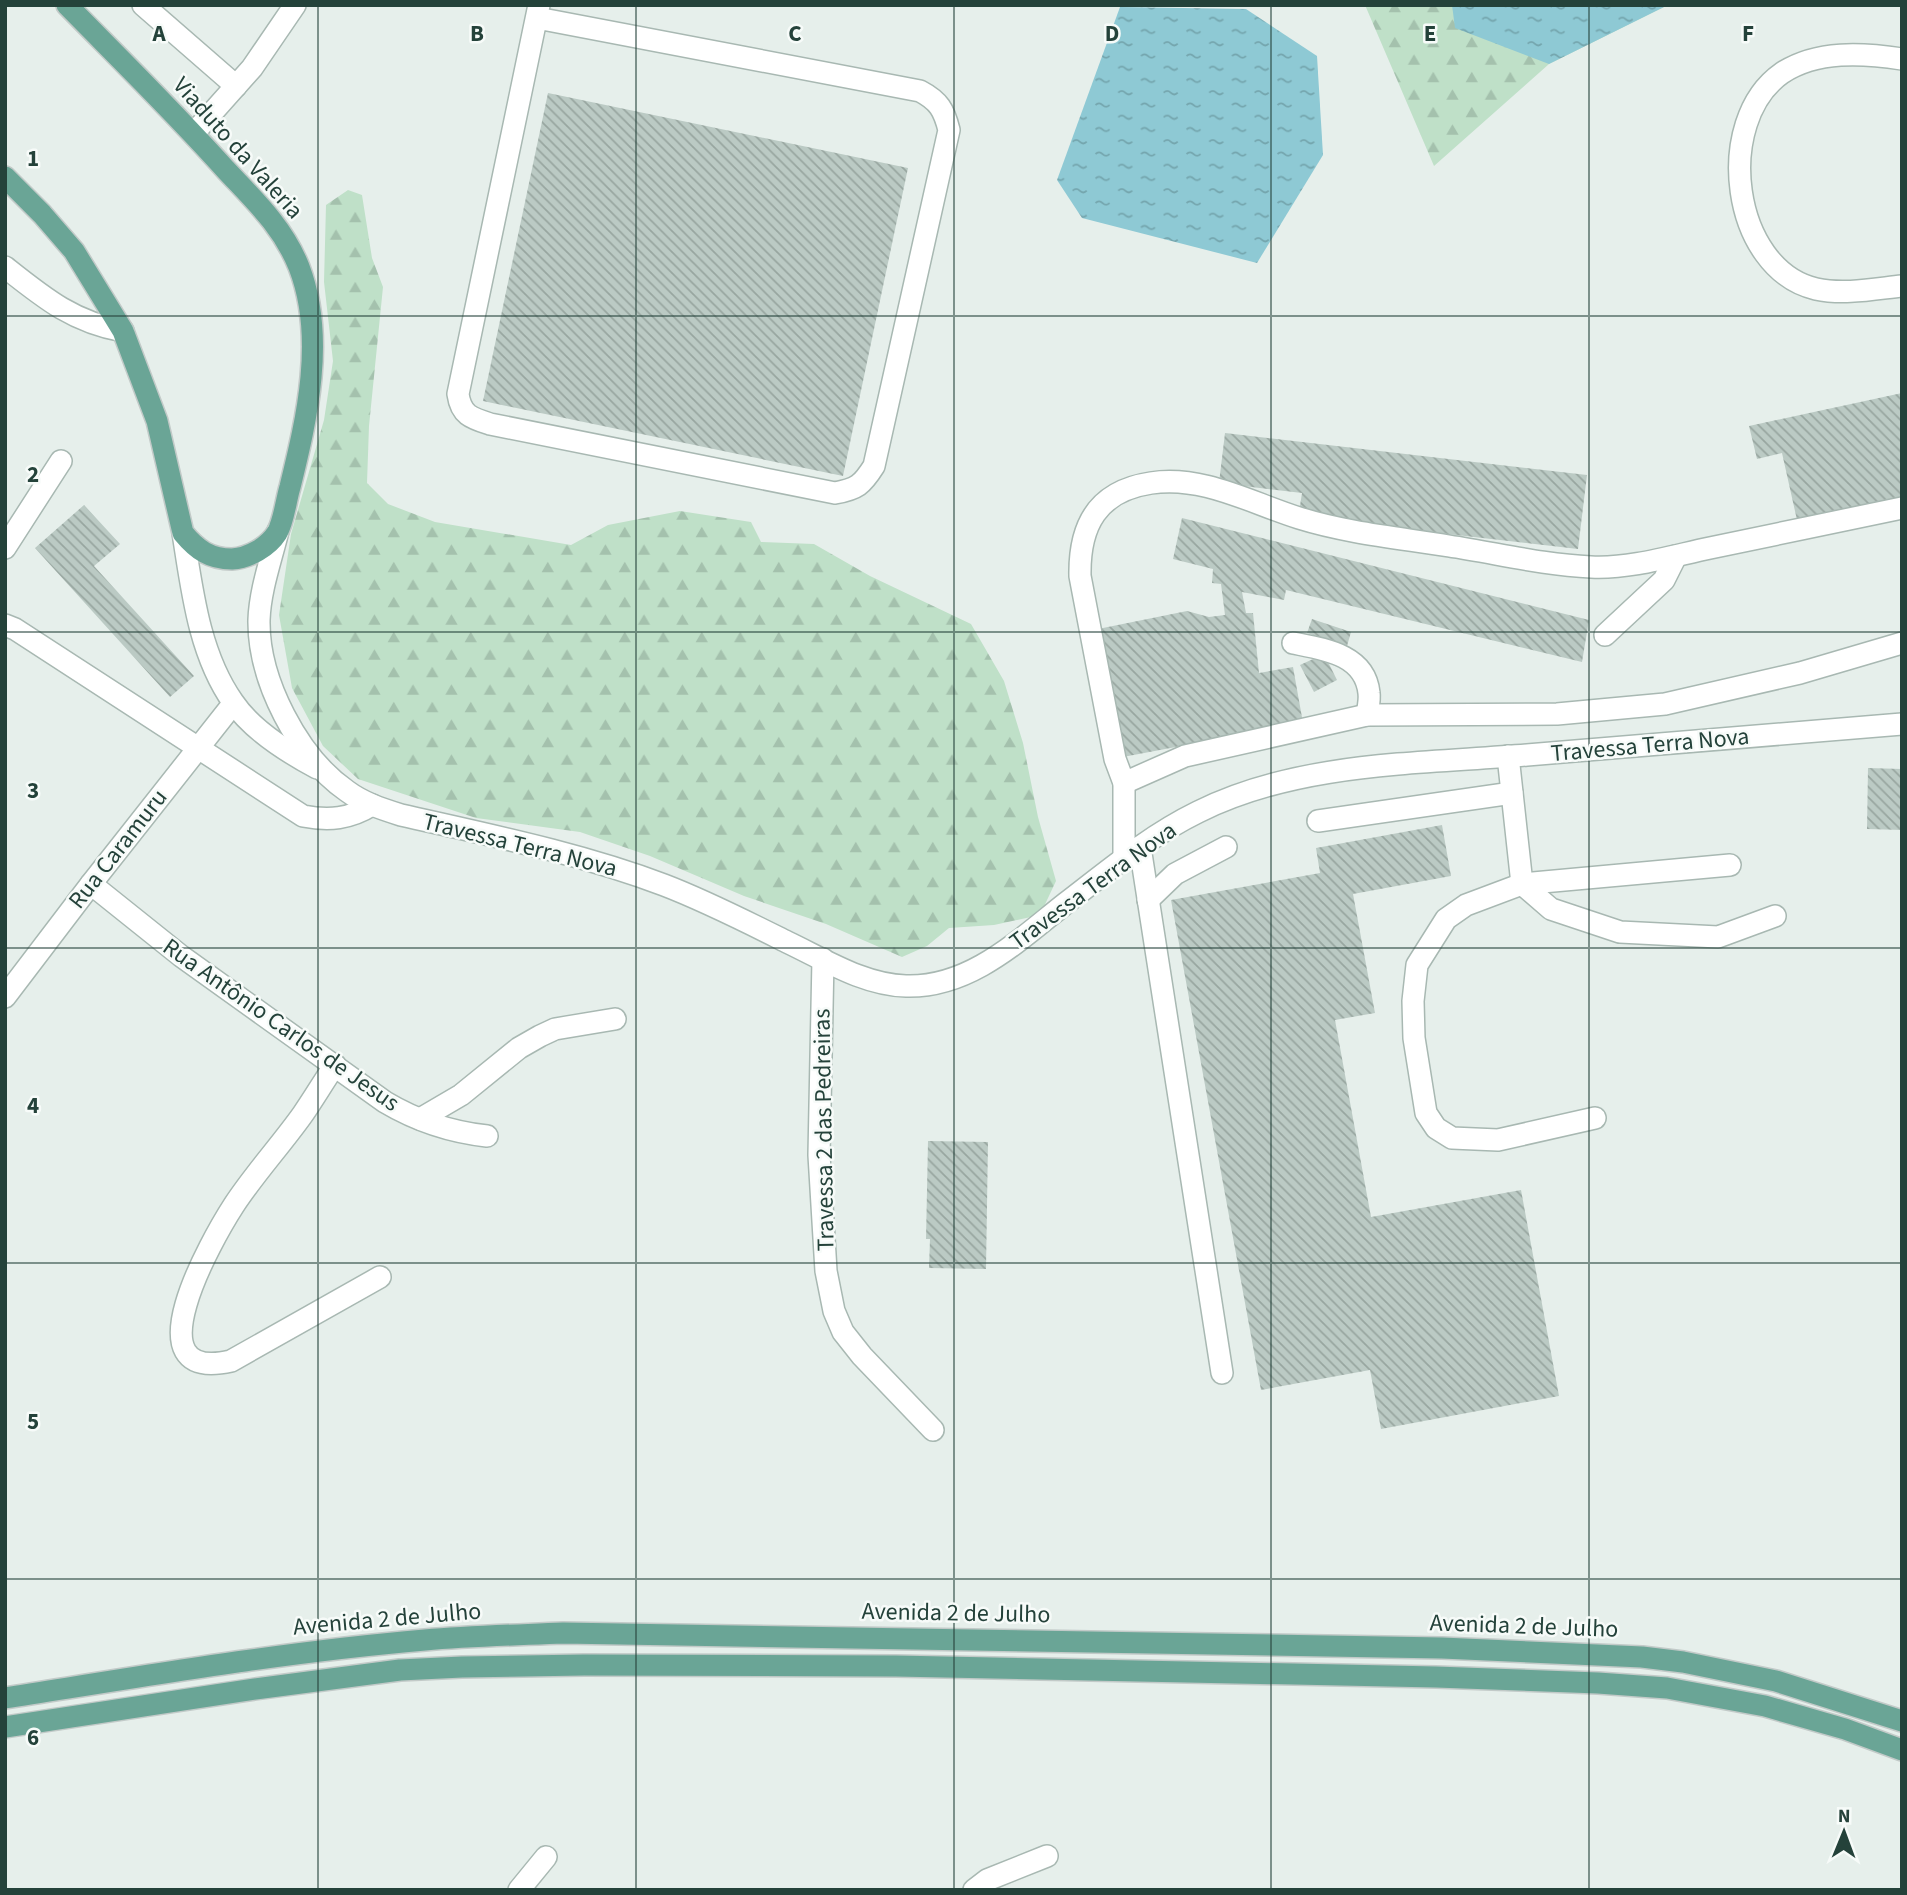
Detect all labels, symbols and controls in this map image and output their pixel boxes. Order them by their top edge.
text: A [151,17,166,50]
text: B [470,17,484,50]
text: C [788,17,802,50]
text: D [1105,17,1119,50]
text: E [1424,17,1436,50]
text: F [1742,17,1754,50]
street label: Viaduto da Valeria [164,69,312,227]
text: 1 [27,142,39,175]
text: 2 [27,458,39,491]
street label: Travessa Terra Nova [1549,719,1751,771]
text: 3 [27,774,39,807]
street label: Rua Caramuru [60,782,176,916]
street label: Travessa Terra Nova [419,804,621,886]
street label: Travessa Terra Nova [1002,813,1184,959]
street label: Rua Antônio Carlos de Jesus [155,930,407,1120]
street label: Travessa 2 das Pedreiras [804,1008,844,1252]
text: 4 [27,1089,39,1122]
text: 5 [27,1405,39,1438]
street label: Avenida 2 de Julho [292,1593,482,1645]
street label: Avenida 2 de Julho [861,1594,1051,1632]
street label: Avenida 2 de Julho [1429,1605,1619,1647]
text: 6 [27,1721,39,1754]
north arrow [1809,1797,1879,1867]
text: N [1838,1803,1851,1830]

